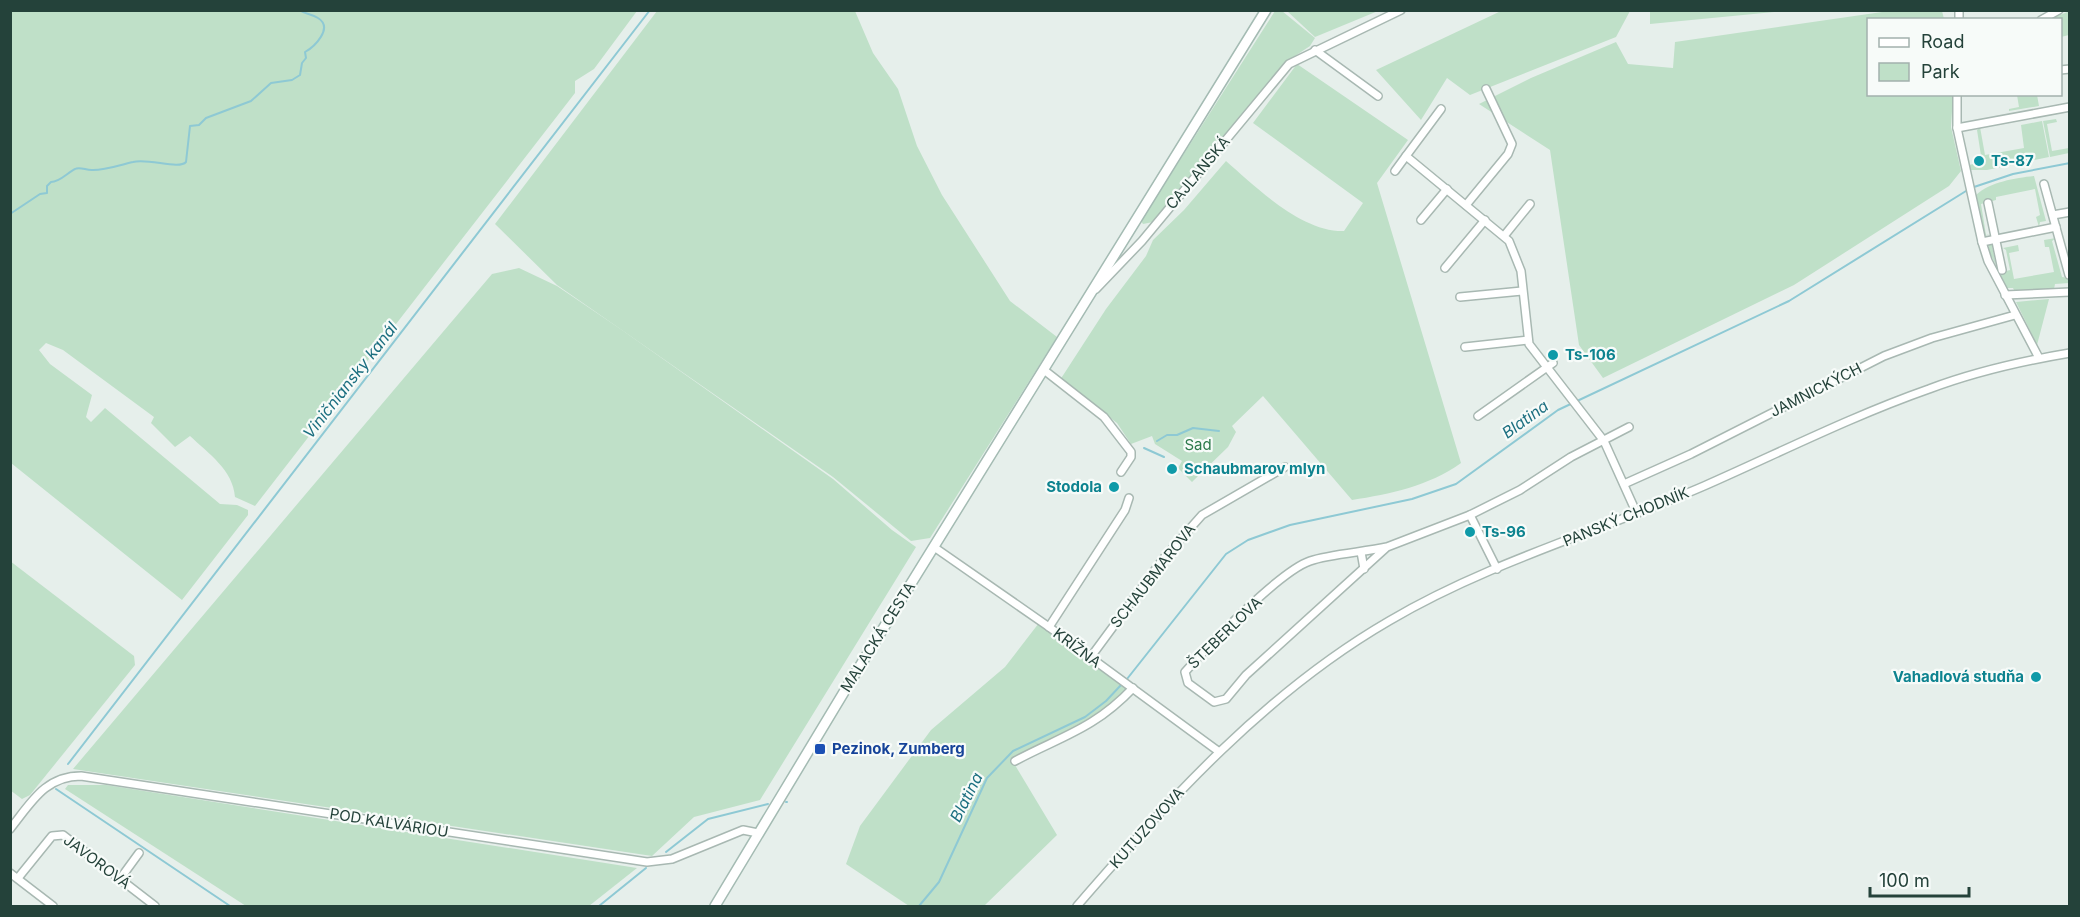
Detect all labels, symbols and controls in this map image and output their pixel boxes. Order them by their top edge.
legend [1867,18,2062,96]
text: Road [1921,31,1964,52]
text: Park [1921,61,1960,82]
street label: CAJLANSKÁ [1161,132,1234,213]
place label: Ts-87 [1991,151,2034,170]
marker: Ts-87 [1972,154,1986,168]
water label: Viničniansky kanál [298,318,402,442]
place label: Ts-106 [1565,345,1616,364]
marker: Ts-106 [1546,348,1560,362]
street label: JAMNICKÝCH [1767,358,1865,421]
water label: Blatina [1498,395,1552,443]
park label: Sad [1184,435,1212,454]
place label: Schaubmarov mlyn [1184,459,1325,478]
marker: Schaubmarov mlyn [1165,462,1179,476]
place label: Stodola [1046,477,1102,496]
marker: Stodola [1107,480,1121,494]
street label: PANSKÝ CHODNÍK [1560,483,1692,550]
street label: SCHAUBMAROVA [1106,520,1199,632]
place label: Ts-96 [1482,522,1526,541]
marker: Ts-96 [1463,525,1477,539]
street label: MALACKÁ CESTA [836,578,919,695]
street label: ŠTEBERLOVA [1184,593,1266,673]
street label: KRÍŽNA [1050,624,1105,672]
place label: Vahadlová studňa [1893,667,2024,686]
marker: Vahadlová studňa [2029,670,2043,684]
place label: Pezinok, Zumberg [832,739,965,758]
marker: Pezinok, Zumberg [813,742,827,756]
water label: Blatina [945,769,987,825]
street label: KUTUZOVOVA [1105,783,1188,872]
street label: POD KALVÁRIOU [328,804,450,841]
street label: JAVOROVÁ [60,830,135,893]
scale bar [1870,860,1969,898]
text: 100 m [1879,870,1930,891]

